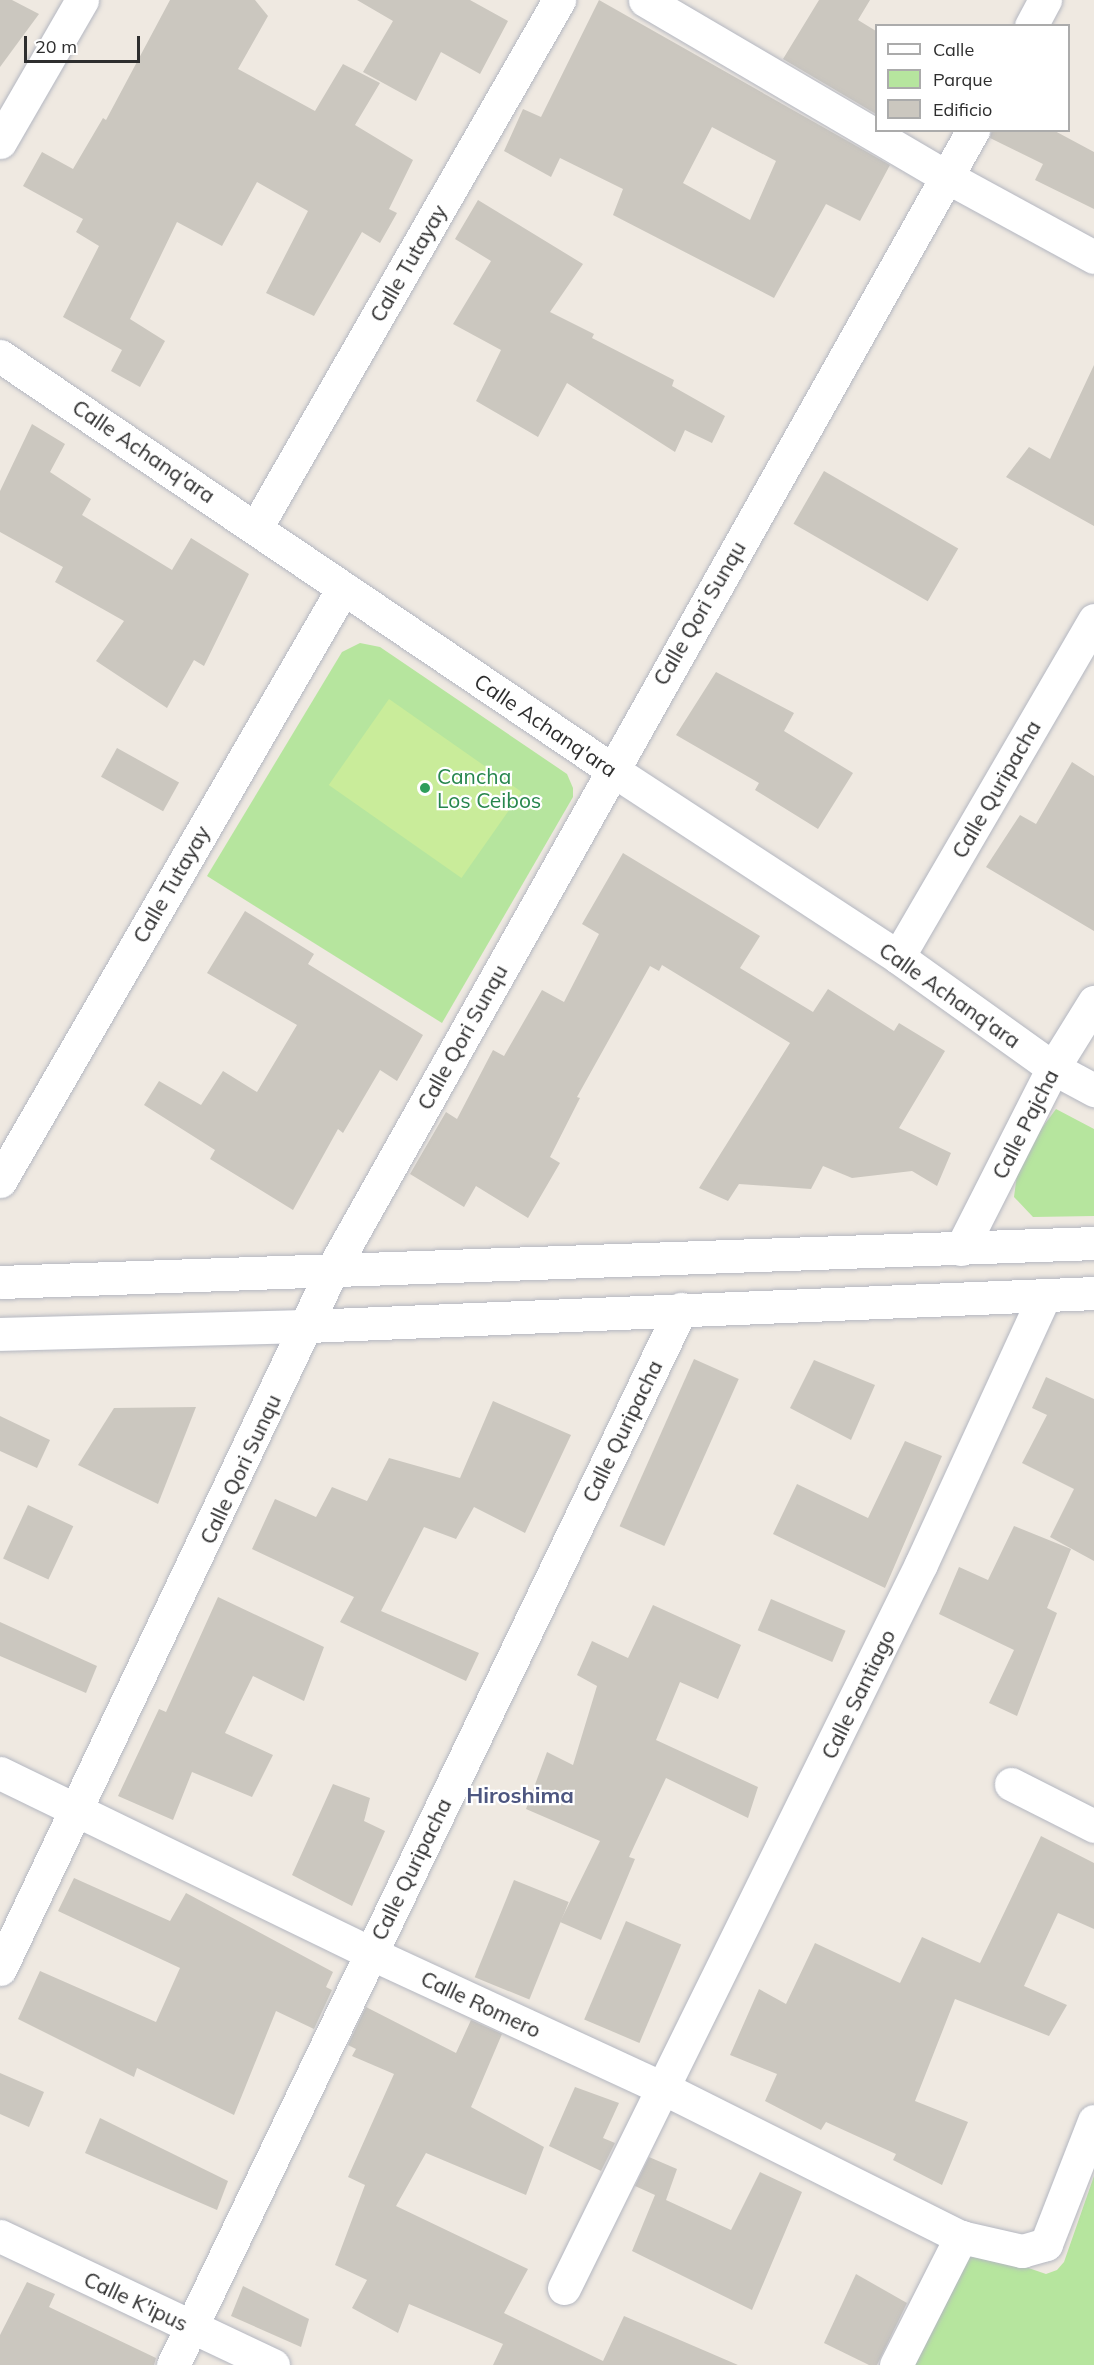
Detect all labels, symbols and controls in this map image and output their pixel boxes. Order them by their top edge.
scale bar [27,24,142,62]
legend [875,24,1070,132]
text: 20 m [35,35,77,58]
text: Calle [933,38,974,61]
text: Parque [933,68,992,91]
text: Edificio [933,98,992,121]
street label: Calle Tutayay [364,200,452,326]
street label: Calle Achanq'ara [68,394,220,508]
street label: Calle Qori Sunqu [648,537,750,689]
street label: Calle Achanq'ara [470,668,622,782]
street label: Calle Quripacha [946,716,1046,862]
place label: Cancha Los Ceibos [437,763,541,813]
marker: Cancha Los Ceibos [418,781,432,795]
street label: Calle Tutayay [127,821,215,947]
street label: Calle Achanq'ara [875,937,1025,1053]
street label: Calle Qori Sunqu [412,960,512,1114]
street label: Calle Pajcha [987,1065,1063,1183]
street label: Calle Quripacha [577,1356,667,1506]
street label: Calle Qori Sunqu [194,1390,286,1548]
street label: Calle Santiago [816,1625,900,1763]
district label: Hiroshima [466,1783,574,1809]
street label: Calle Quripacha [366,1794,456,1944]
street label: Calle Romero [417,1965,545,2043]
street label: Calle K'ipus [80,2266,192,2336]

